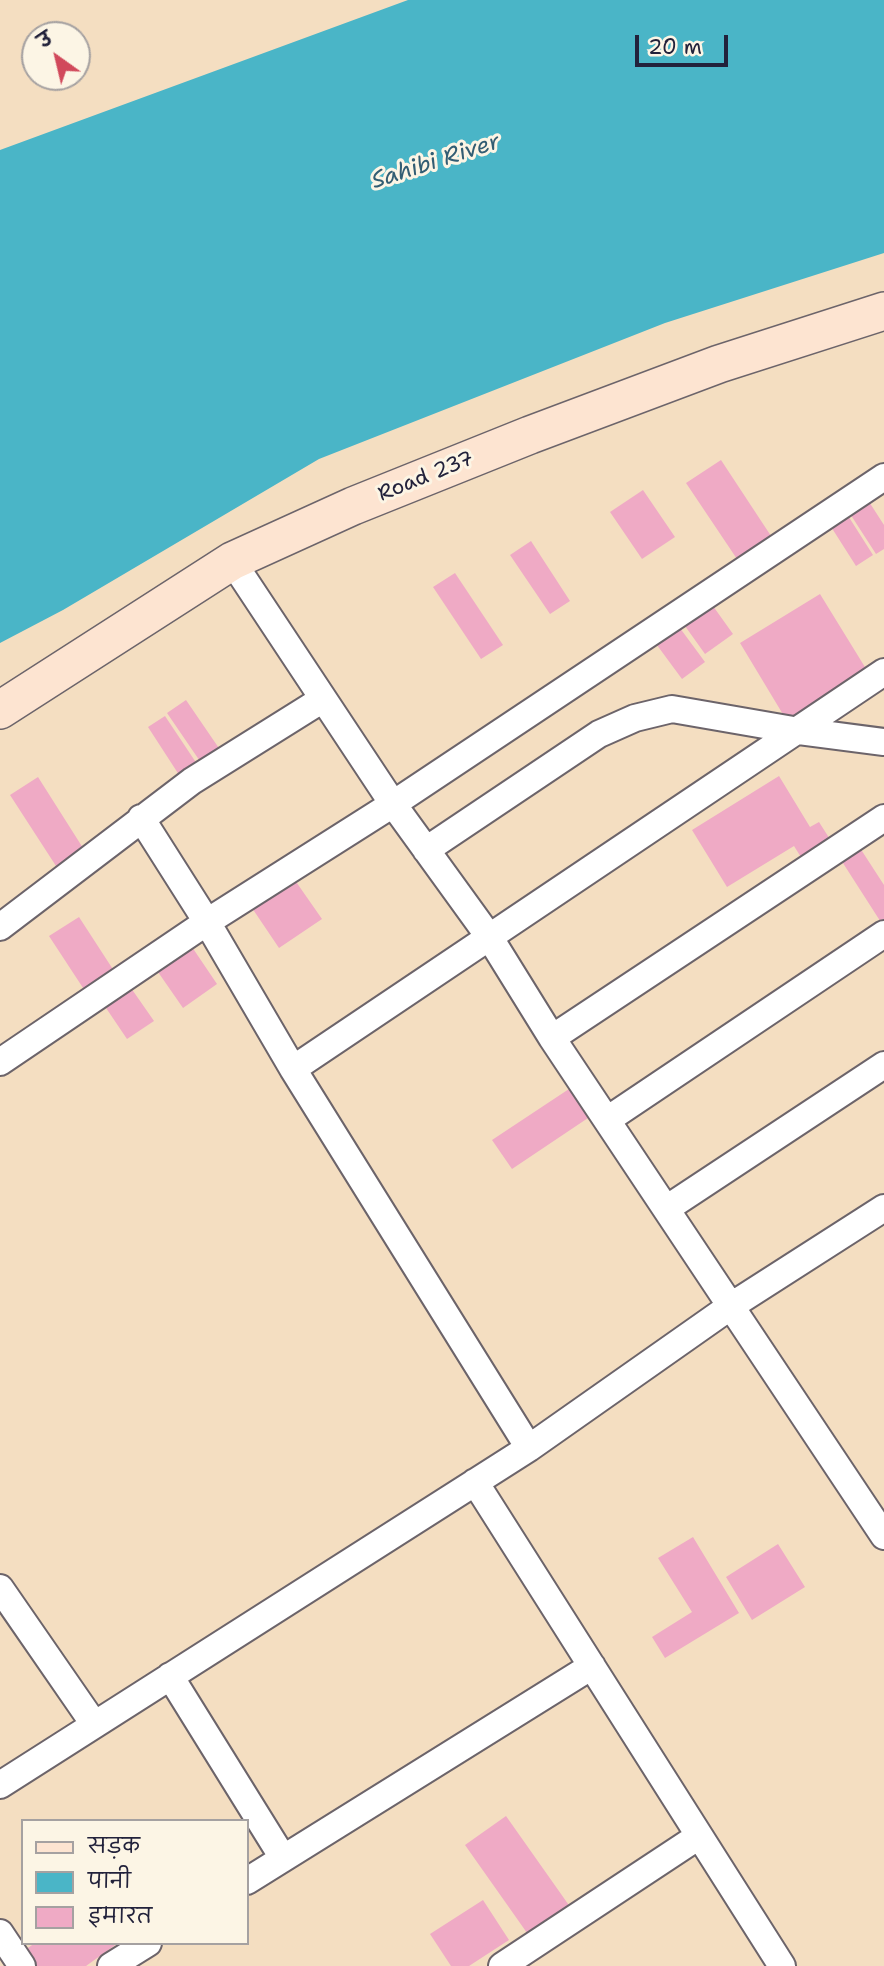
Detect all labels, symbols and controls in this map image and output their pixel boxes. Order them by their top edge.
north arrow [21,21,91,91]
scale bar [639,21,732,65]
text: उ [33,26,57,54]
text: 20 m [648,33,702,61]
water label: Sahibi River [368,128,504,196]
street label: Road 237 [374,446,478,508]
legend [21,1819,248,1945]
text: सड़क [88,1832,140,1860]
text: पानी [88,1867,131,1895]
text: इमारत [88,1902,152,1930]

